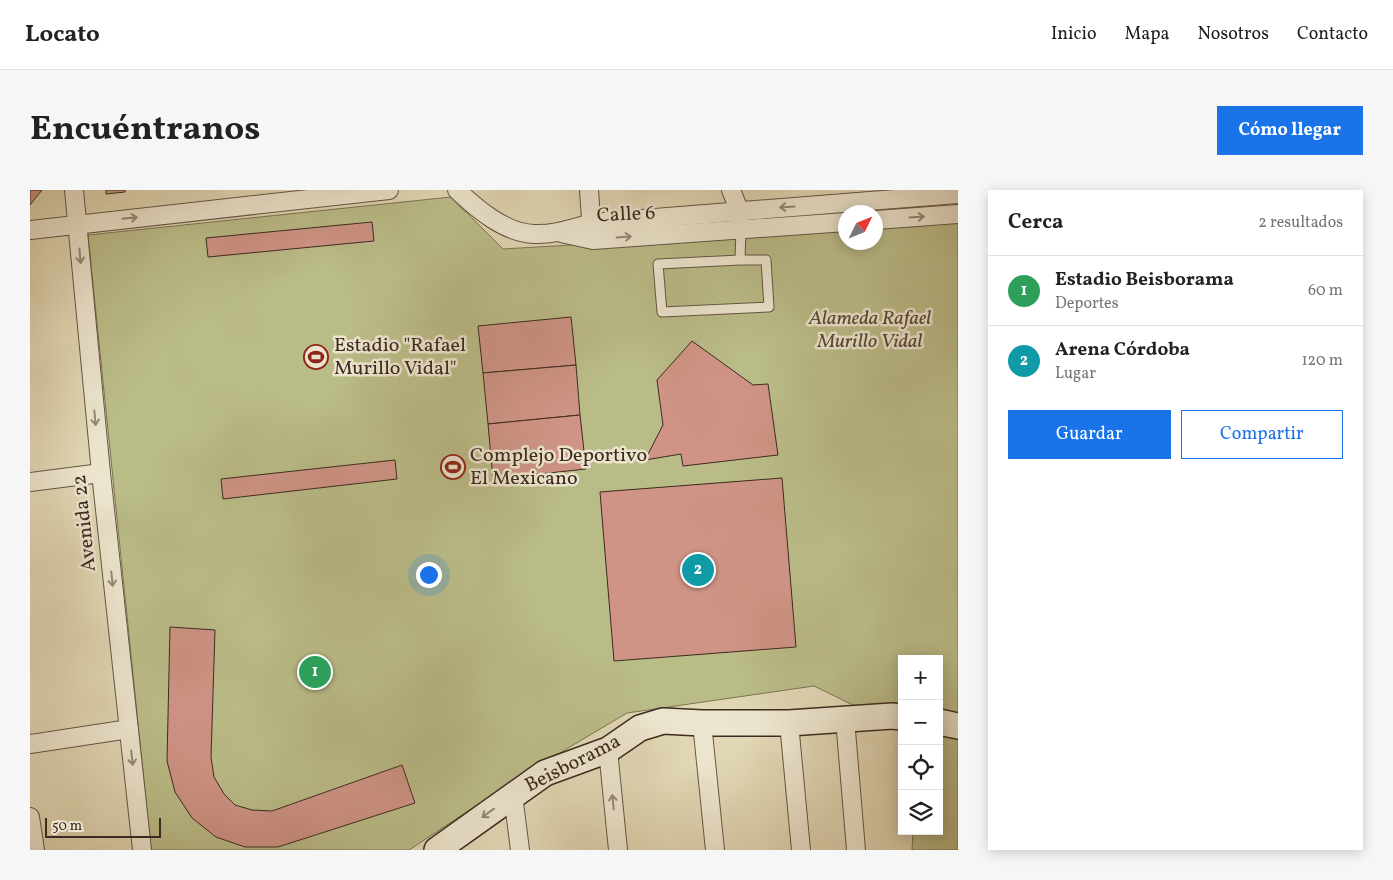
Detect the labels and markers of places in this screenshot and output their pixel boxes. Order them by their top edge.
place label: Estadio "Rafael Murillo Vidal" [334,332,466,383]
sports icon: Estadio "Rafael Murillo Vidal" [303,344,329,370]
place label: Complejo Deportivo El Mexicano [470,442,647,493]
sports icon: Complejo Deportivo El Mexicano [440,454,466,480]
pin: 2 [682,551,714,589]
pin: 1 [299,653,331,691]

